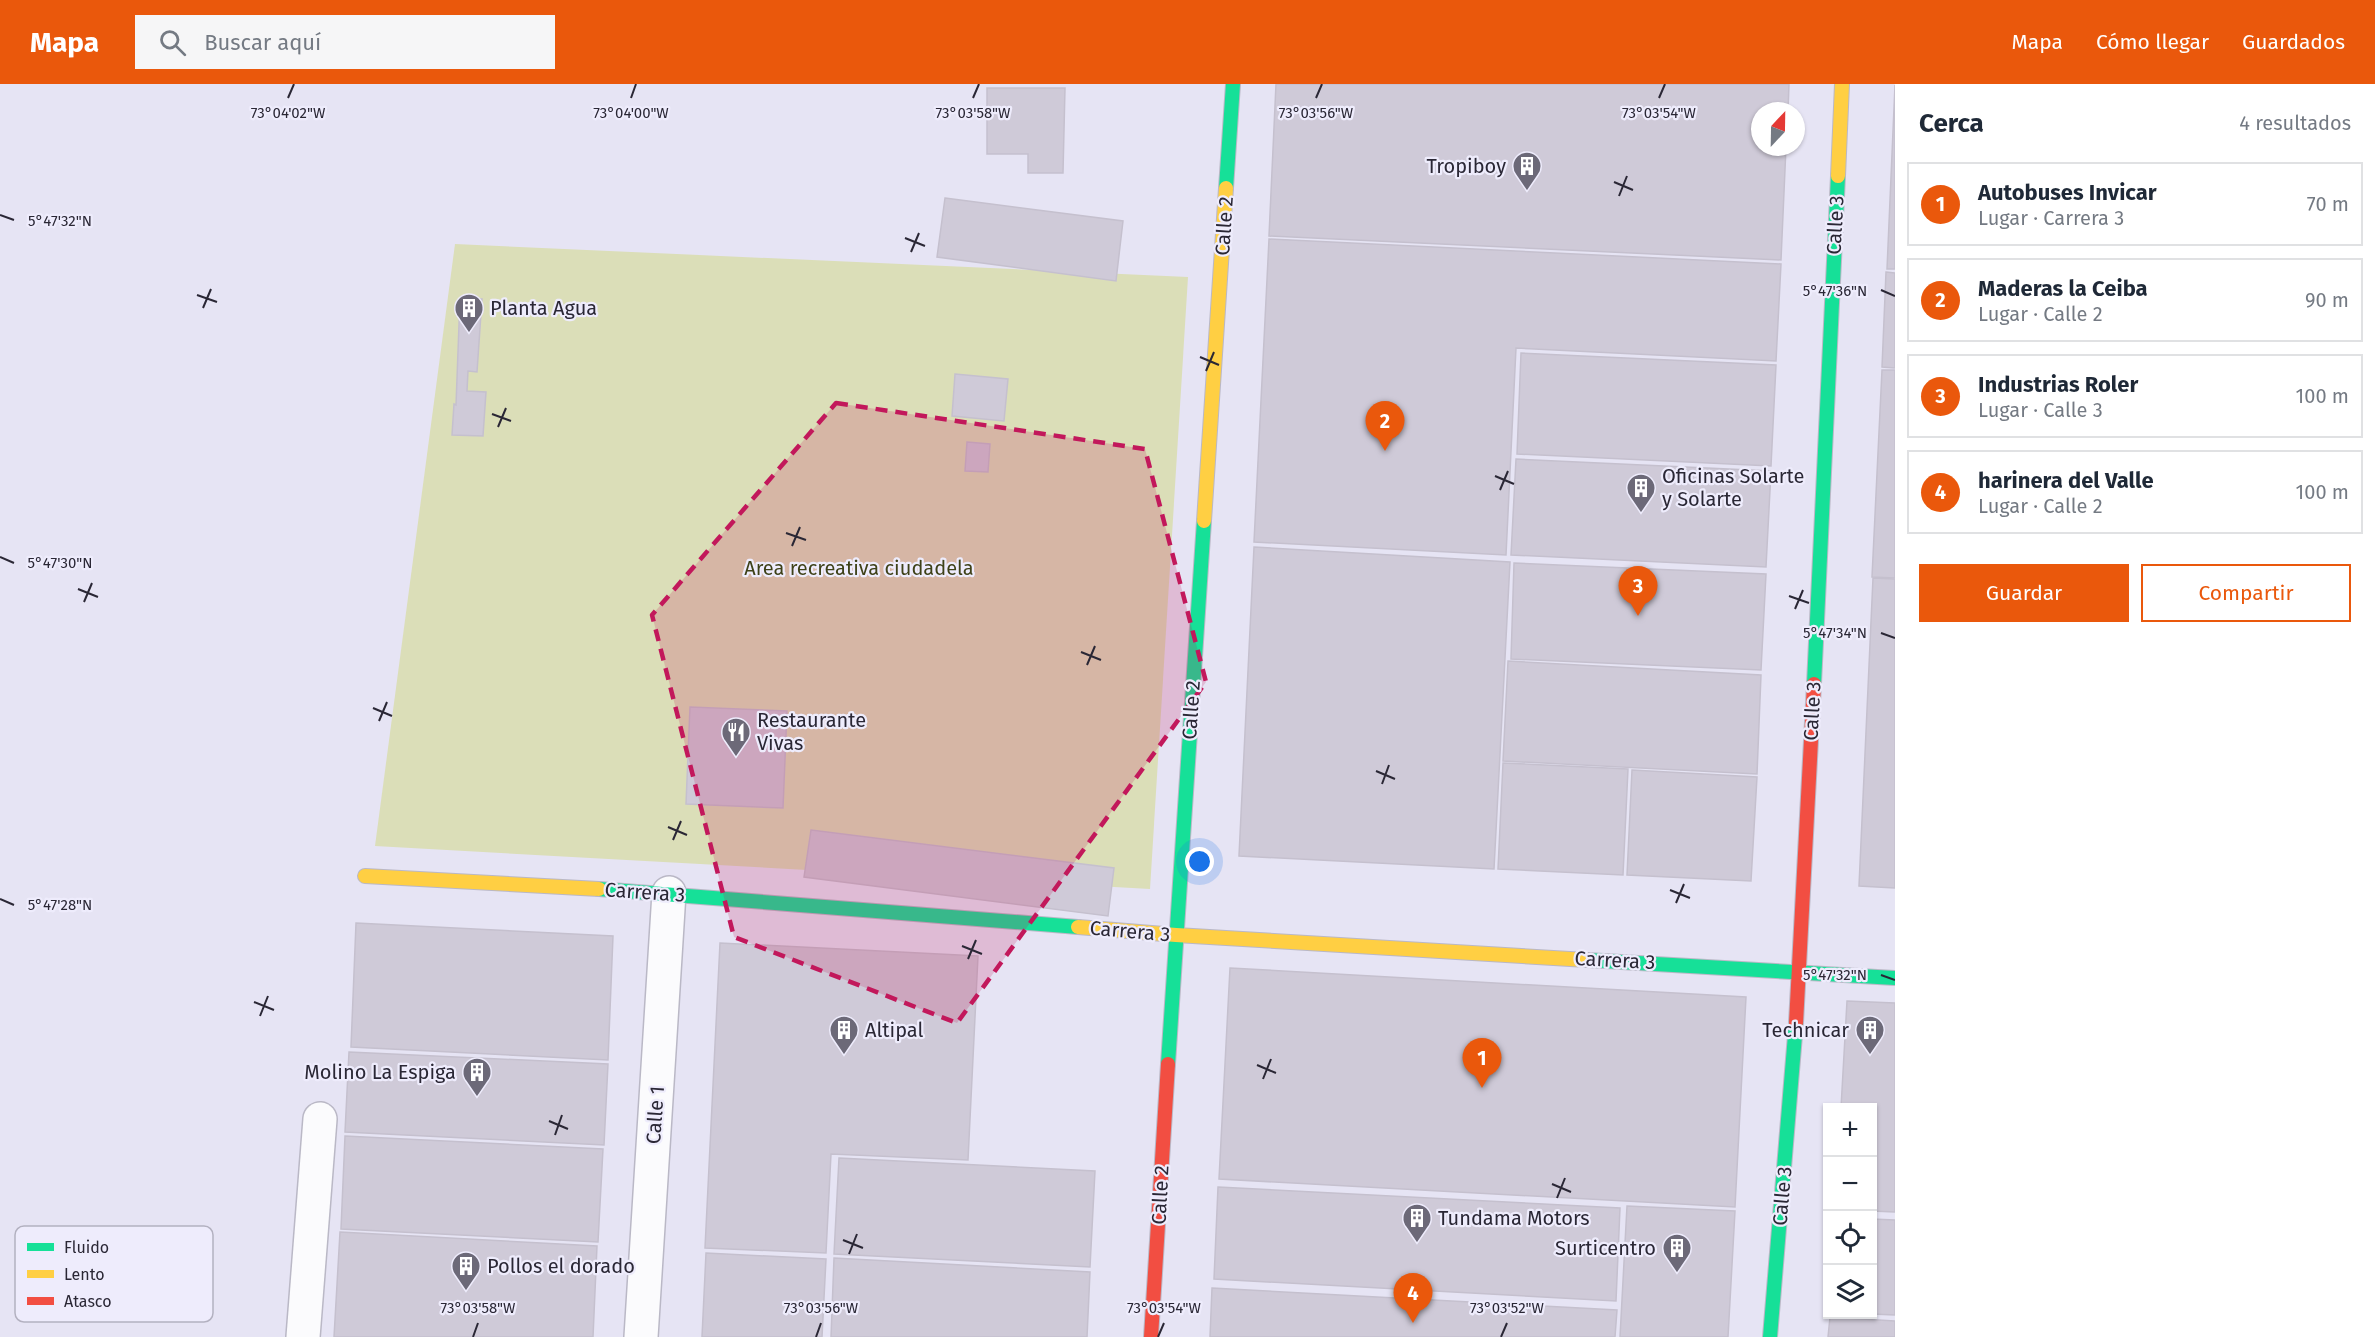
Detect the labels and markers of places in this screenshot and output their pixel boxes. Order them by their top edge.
building icon: Tropiboy [1511,150,1543,192]
place label: Tropiboy [1427,154,1506,178]
building icon: Planta Agua [453,292,485,334]
place label: Planta Agua [490,296,597,320]
pin: 2 [1366,402,1404,451]
place label: Oficinas Solarte y Solarte [1662,464,1804,511]
building icon: Oficinas Solarte y Solarte [1625,472,1657,514]
pin: 3 [1618,566,1658,616]
place label: Restaurante Vivas [757,708,866,755]
restaurant icon: Restaurante Vivas [720,716,752,758]
building icon: Altipal [828,1014,860,1056]
building icon: Technicar [1854,1014,1886,1056]
place label: Altipal [865,1018,924,1042]
place label: Technicar [1762,1018,1849,1042]
pin: 1 [1462,1038,1502,1088]
building icon: Molino La Espiga [461,1056,493,1098]
place label: Molino La Espiga [304,1060,456,1084]
building icon: Tundama Motors [1401,1202,1433,1244]
place label: Tundama Motors [1438,1206,1590,1230]
building icon: Surticentro [1661,1232,1693,1274]
place label: Surticentro [1555,1236,1656,1260]
building icon: Pollos el dorado [450,1250,482,1292]
place label: Pollos el dorado [487,1254,635,1278]
pin: 4 [1394,1274,1432,1323]

